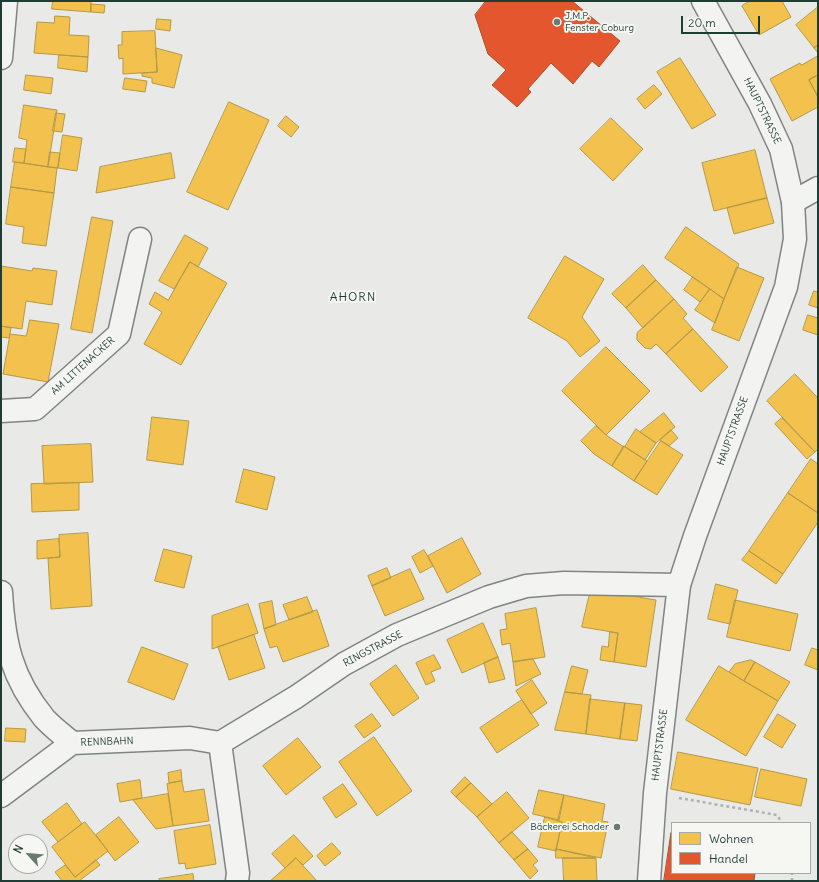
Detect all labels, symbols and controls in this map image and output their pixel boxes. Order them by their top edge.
scale bar [683,8,762,34]
place label: J.M.P. Fenster Coburg [565,10,634,34]
text: 20 m [688,15,716,30]
marker: J.M.P. Fenster Coburg [552,17,562,27]
street label: HAUPTSTRASSE [741,76,783,146]
district label: AHORN [330,291,376,305]
street label: AM LITTENACKER [49,334,117,398]
street label: HAUPTSTRASSE [715,395,751,467]
street label: RINGSTRASSE [341,628,405,670]
street label: HAUPTSTRASSE [650,708,670,782]
street label: RENNBAHN [80,735,134,749]
place label: Bäckerei Schoder [530,821,609,833]
marker: Bäckerei Schoder [612,822,622,832]
legend [671,822,811,874]
text: Wohnen [709,831,754,846]
north arrow [8,834,48,874]
text: N [10,842,26,856]
text: Handel [709,851,748,866]

